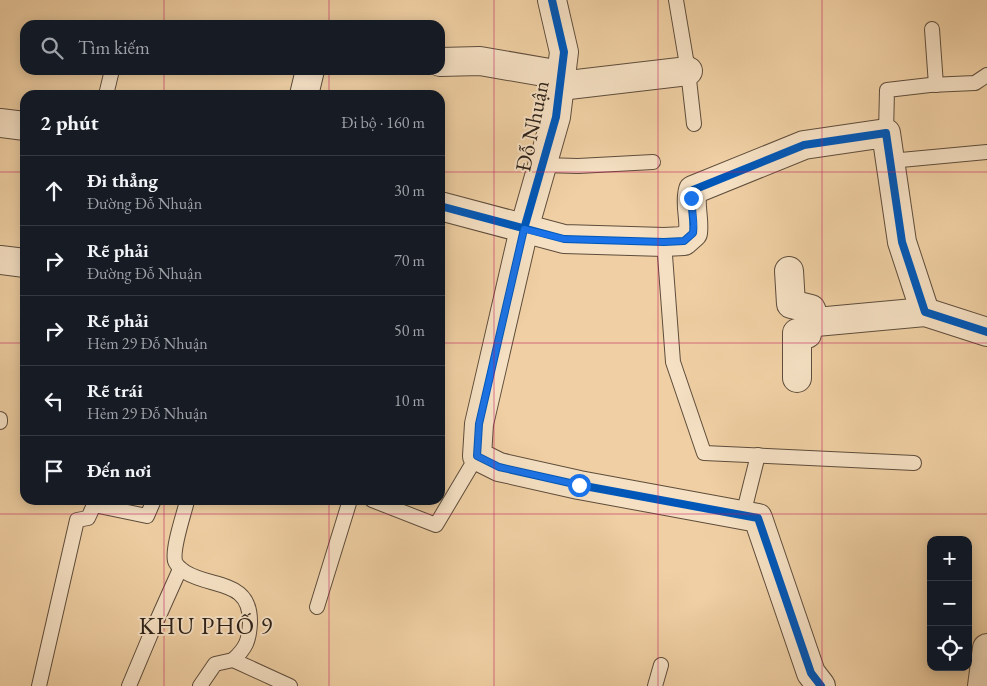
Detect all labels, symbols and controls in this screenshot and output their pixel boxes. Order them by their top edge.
search box [20,20,445,75]
icon: search [38,34,66,62]
text: Tìm kiếm [78,35,150,60]
street label: Đỗ Nhuận [508,77,556,174]
text: 2 phút [40,109,99,136]
text: Đi bộ · 160 m [341,112,425,133]
text: Đi thẳng [87,168,158,193]
icon: ahead [40,177,68,205]
text: 30 m [394,180,425,201]
route end [680,187,703,210]
text: Đường Đỗ Nhuận [87,193,202,214]
text: Rẽ phải [87,238,149,263]
icon: right [40,247,68,275]
text: 70 m [394,250,425,271]
text: Đường Đỗ Nhuận [87,263,202,284]
text: Rẽ phải [87,308,149,333]
icon: right [40,317,68,345]
text: 50 m [394,320,425,341]
text: Hẻm 29 Đỗ Nhuận [87,333,208,354]
text: Rẽ trái [87,378,143,403]
icon: left [40,387,68,415]
text: 10 m [394,390,425,411]
text: Hẻm 29 Đỗ Nhuận [87,403,208,424]
icon: arrive [40,457,68,485]
text: Đến nơi [87,458,151,483]
route start [568,474,591,497]
map controls [927,536,972,671]
button: + [927,536,972,581]
button: − [927,581,972,626]
district label: KHU PHỐ 9 [139,610,273,641]
button: locate [927,626,972,671]

